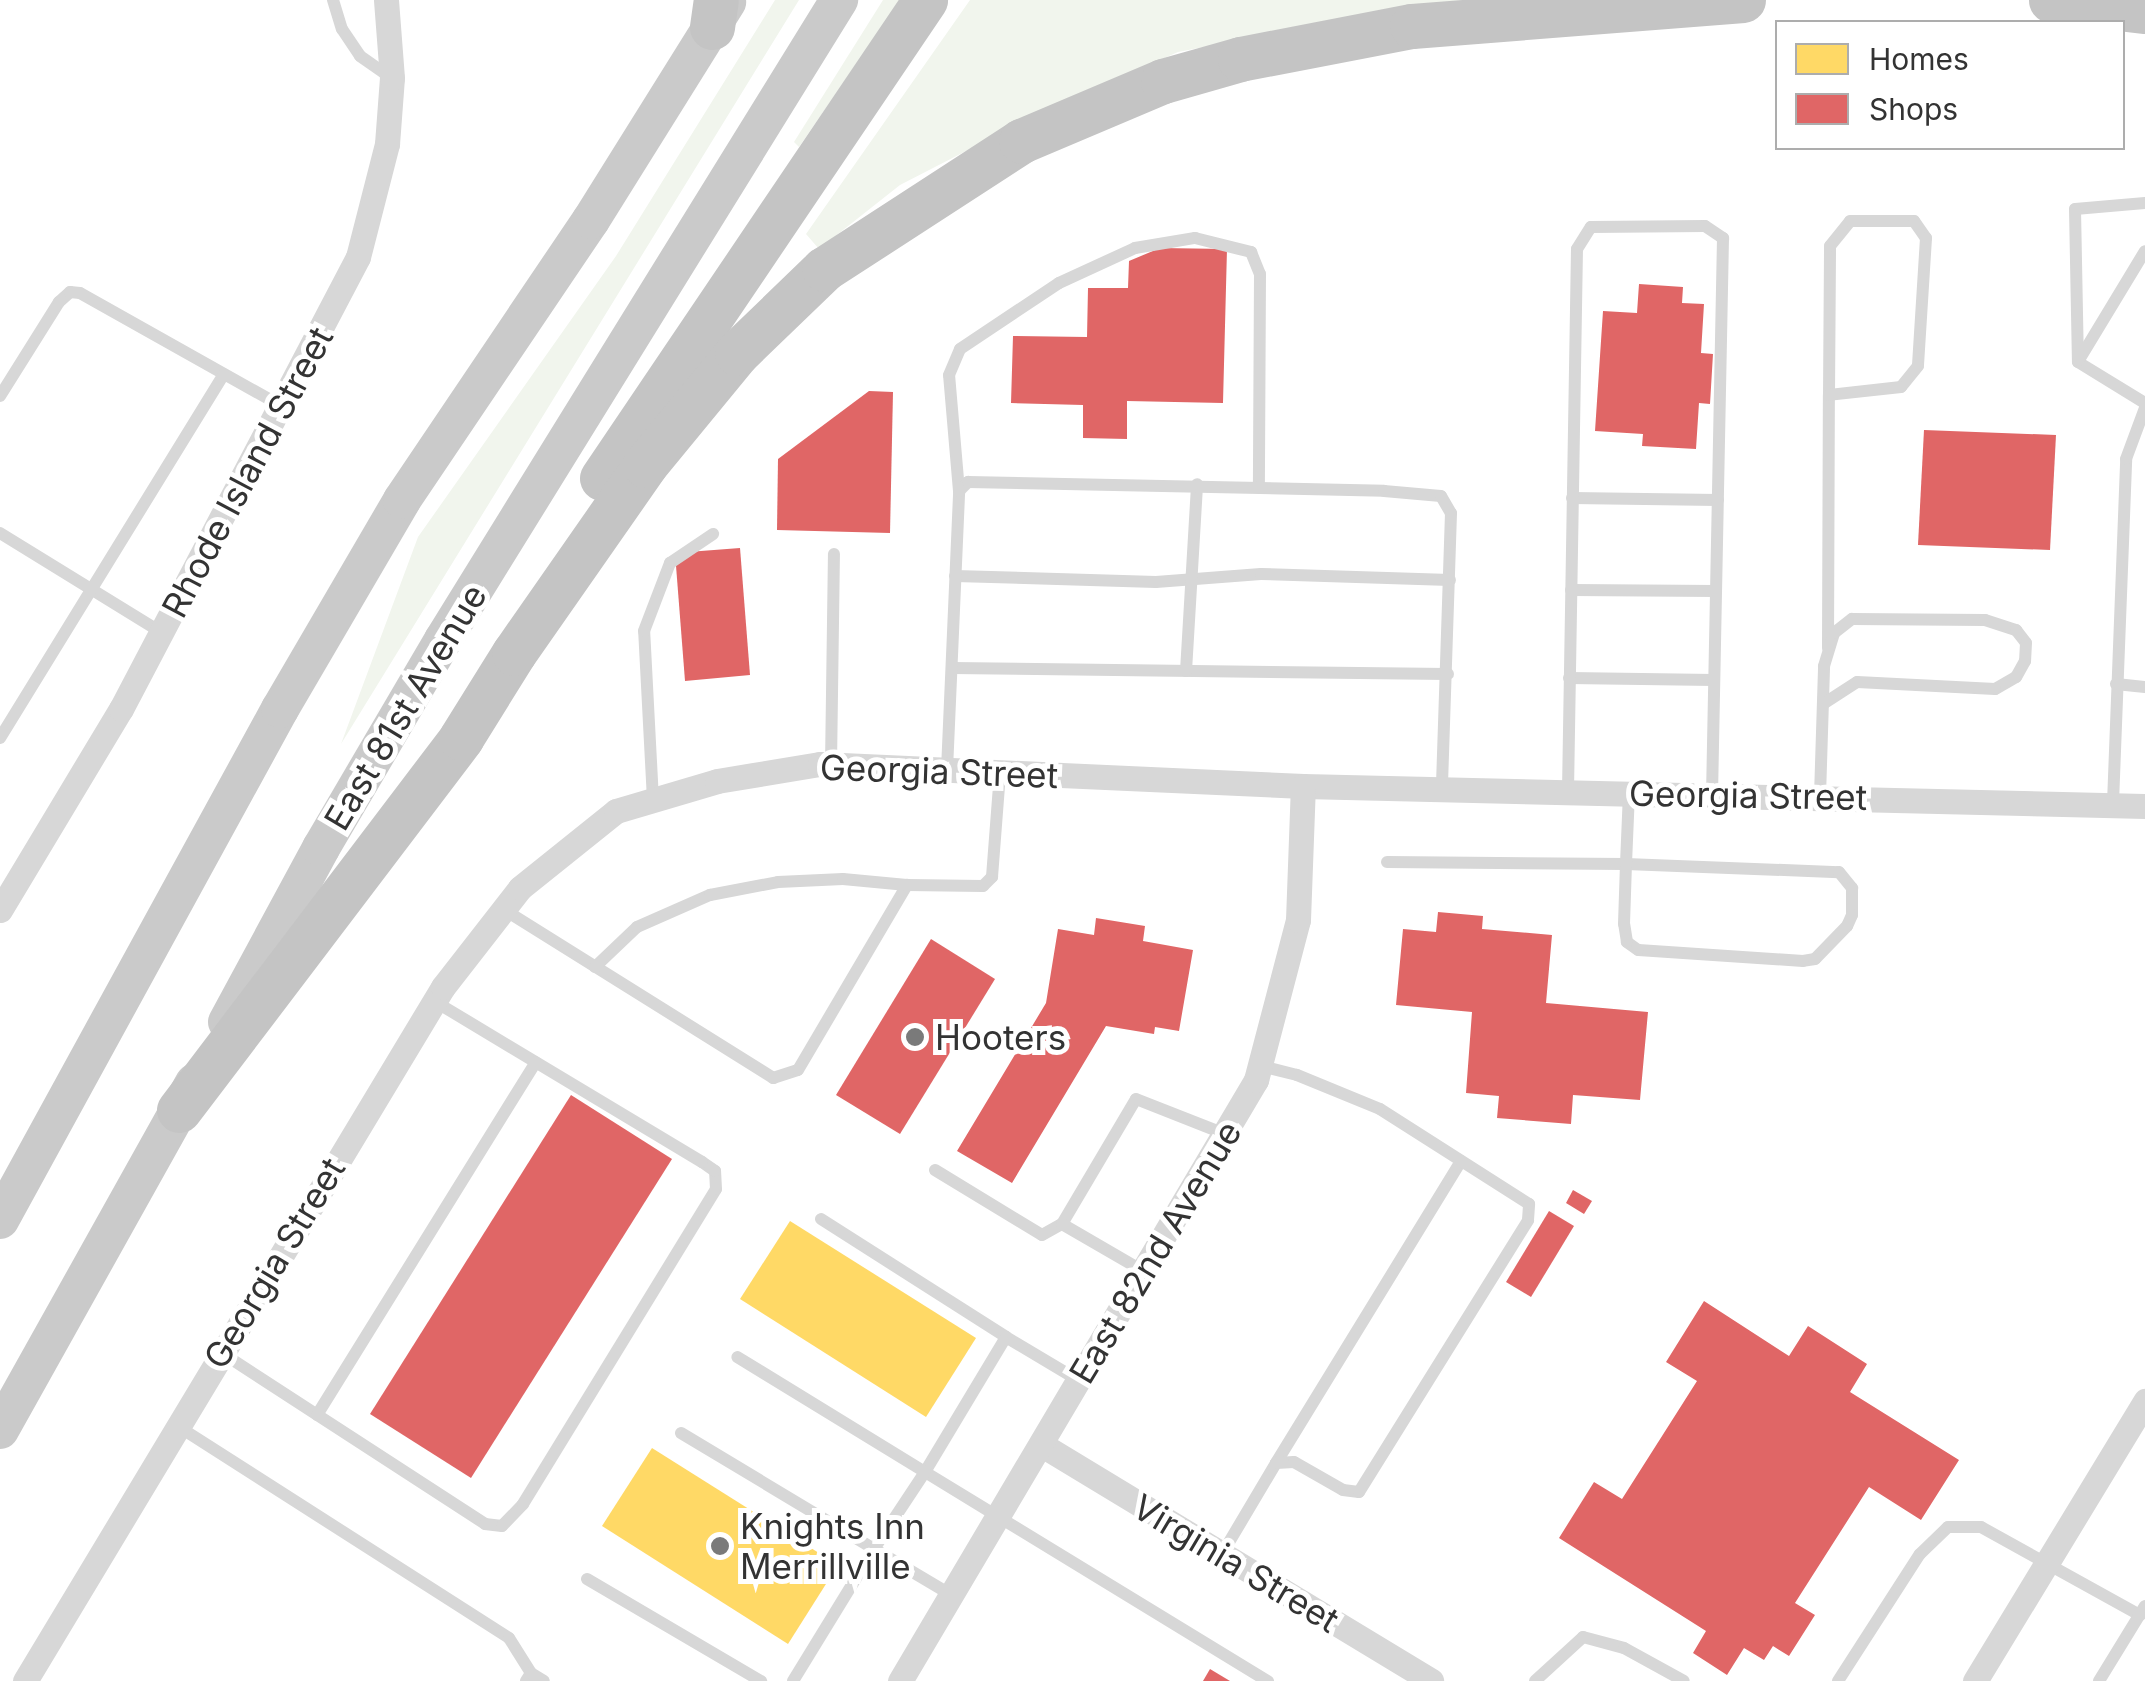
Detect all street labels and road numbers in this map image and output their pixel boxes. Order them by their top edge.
street label: Rhode Island Street [153,320,341,624]
street label: East 81st Avenue [315,577,495,837]
street label: Georgia Street [819,746,1059,796]
street label: Georgia Street [1629,772,1867,818]
street label: East 82nd Avenue [1060,1113,1250,1391]
street label: Georgia Street [195,1150,353,1376]
street label: Virginia Street [1126,1485,1346,1641]

